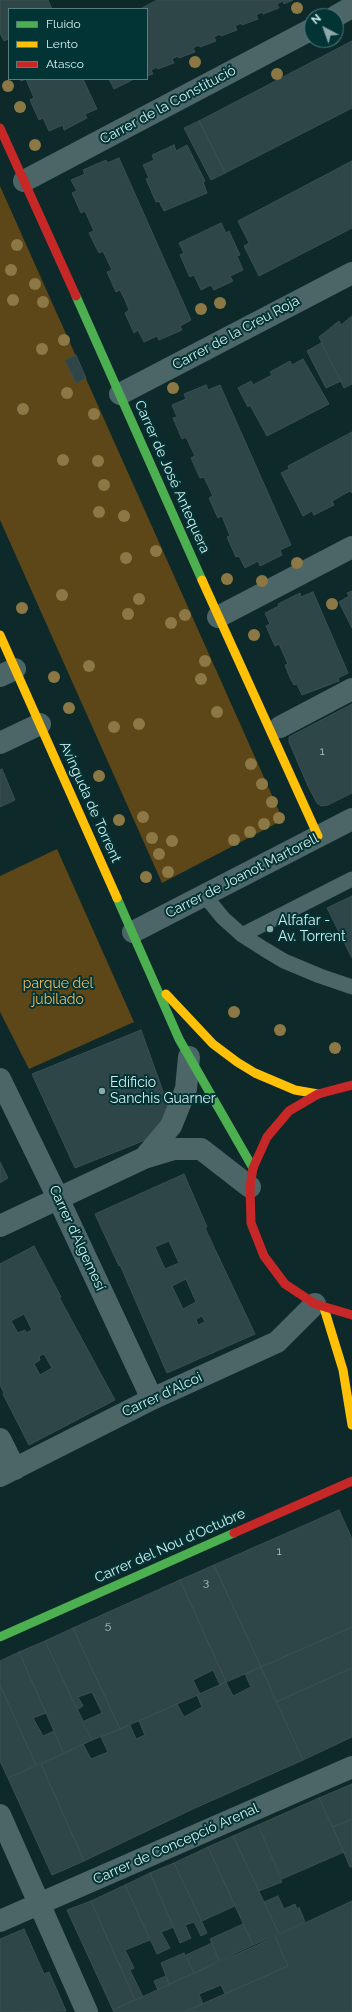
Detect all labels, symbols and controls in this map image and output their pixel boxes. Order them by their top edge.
legend [8,8,148,80]
north arrow [304,8,344,48]
text: N [309,12,324,27]
text: Fluido [46,17,81,31]
text: Lento [46,37,78,51]
text: Atasco [46,57,84,71]
street label: Carrer de la Constitució [97,62,239,148]
street label: Carrer de la Creu Roja [170,292,302,374]
street label: Carrer de José Antequera [131,398,213,556]
street label: Avinguda de Torrent [56,739,124,865]
house number: 1 [319,744,325,758]
street label: Carrer de Joanot Martorell [163,830,321,922]
place label: Alfafar - Av. Torrent [278,913,346,946]
marker: Alfafar - Av. Torrent [265,924,275,934]
park label: parque del jubilado [23,976,93,1008]
place label: Edificio Sanchis Guarner [110,1075,216,1108]
marker: Edificio Sanchis Guarner [97,1086,107,1096]
street label: Carrer d’Algemesí [45,1183,109,1293]
street label: Carrer d'Alcoi [119,1369,205,1421]
street label: Carrer del Nou d'Octubre [92,1505,248,1587]
house number: 1 [276,1544,282,1558]
house number: 3 [203,1575,209,1589]
house number: 5 [105,1618,111,1632]
street label: Carrer de Concepció Arenal [91,1800,261,1888]

